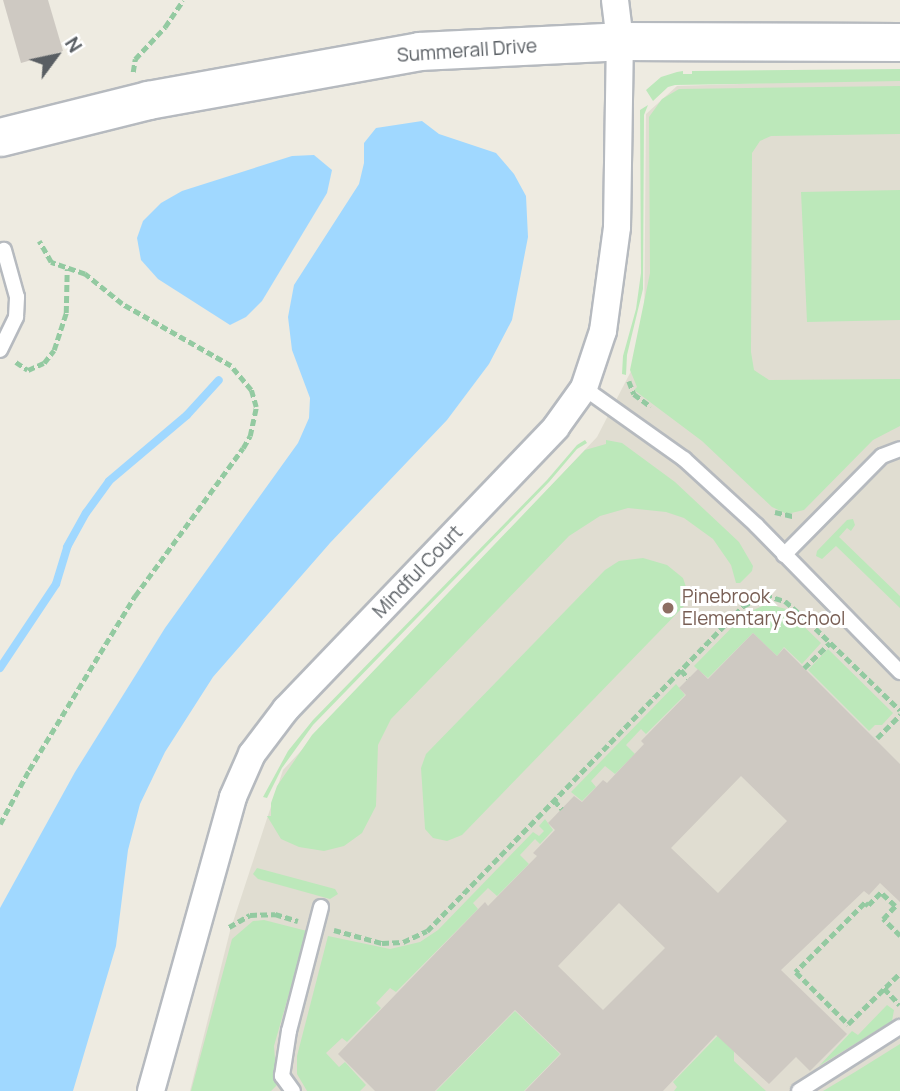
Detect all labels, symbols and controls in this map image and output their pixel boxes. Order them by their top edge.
north arrow [21,21,91,91]
text: N [59,32,88,57]
street label: Summerall Drive [396,35,538,67]
street label: Mindful Court [368,521,468,623]
place label: Pinebrook Elementary School [682,586,845,630]
marker: Pinebrook Elementary School [660,600,676,616]

